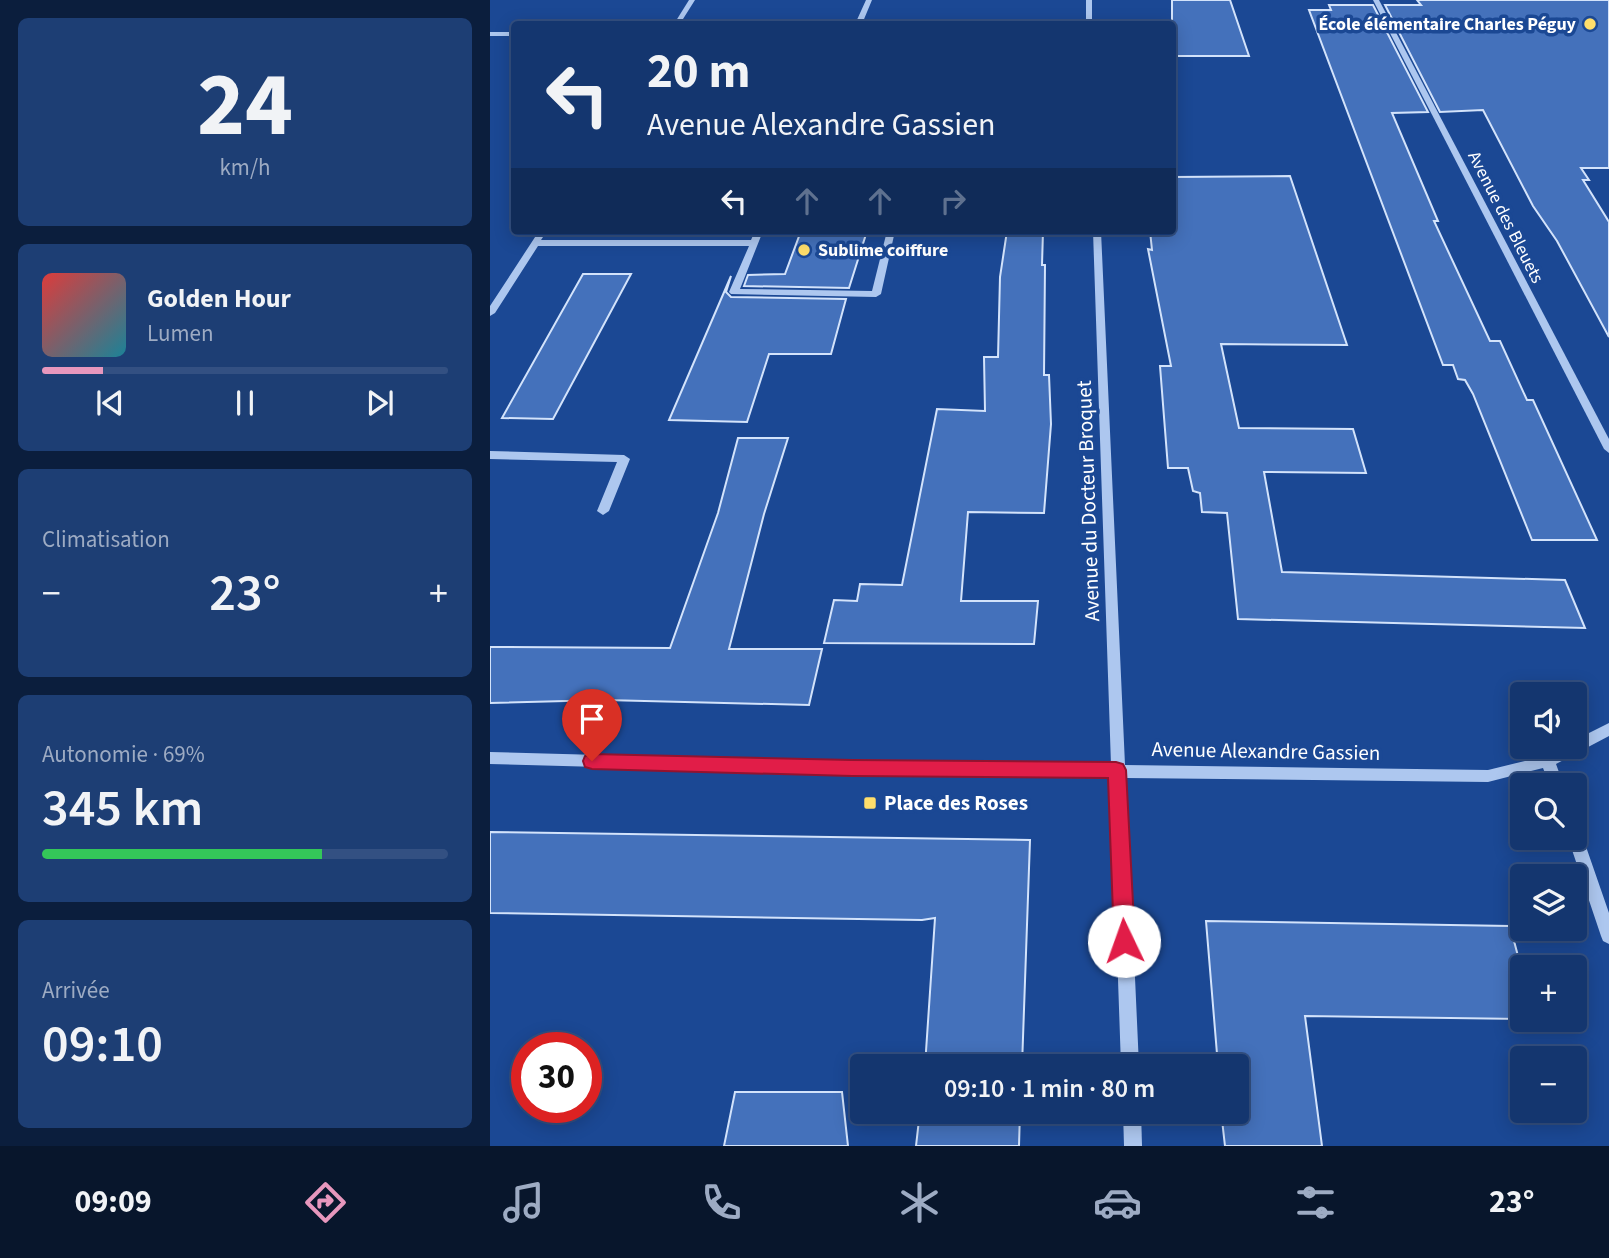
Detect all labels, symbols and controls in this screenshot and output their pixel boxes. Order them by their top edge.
place label: École élémentaire Charles Péguy [1318,12,1577,37]
marker: École élémentaire Charles Péguy [1582,16,1598,32]
text: 20 m [647,37,751,107]
text: 24 [197,41,293,170]
icon: left [532,49,623,140]
text: Avenue Alexandre Gassien [647,102,996,148]
street label: Avenue des Bleuets [1461,147,1550,288]
text: km/h [219,151,271,184]
icon: left [715,182,753,220]
icon: ahead [788,182,826,220]
icon: ahead [861,182,899,220]
icon: right [934,182,972,220]
place label: Sublime coiffure [818,238,948,263]
marker: Sublime coiffure [796,242,812,258]
text: Golden Hour [147,280,291,317]
text: Lumen [147,317,214,350]
street label: Avenue du Docteur Broquet [1069,380,1107,622]
icon: previous [91,384,129,422]
icon: pause [226,384,264,422]
icon: next [361,384,399,422]
text: Climatisation [42,523,170,556]
text: 23° [209,557,281,631]
text: − [42,567,61,621]
text: + [429,567,448,621]
map controls [1510,682,1587,1123]
button: sound [1510,682,1587,759]
pin [562,689,622,761]
icon: arrive [573,700,611,738]
street label: Avenue Alexandre Gassien [1151,734,1381,768]
text: Autonomie · 69% [42,738,205,771]
text: 345 km [42,772,203,846]
button: search [1510,773,1587,850]
place label: Place des Roses [884,788,1028,818]
marker: Place des Roses [862,795,878,811]
button: layers [1510,864,1587,941]
position arrow [1087,904,1161,978]
button: + [1510,955,1587,1032]
text: Arrivée [42,974,110,1007]
text: 09:10 [42,1008,163,1082]
speed limit sign: 30 [511,1032,602,1123]
button: − [1510,1046,1587,1123]
text: 09:10 · 1 min · 80 m [944,1070,1155,1107]
icon: directions [301,1178,350,1227]
icon: music [499,1178,548,1227]
icon: phone [697,1178,746,1227]
icon: climate [895,1178,944,1227]
icon: car [1093,1178,1142,1227]
icon: filters [1291,1178,1340,1227]
text: 09:09 [75,1179,152,1225]
text: 23° [1489,1179,1534,1225]

